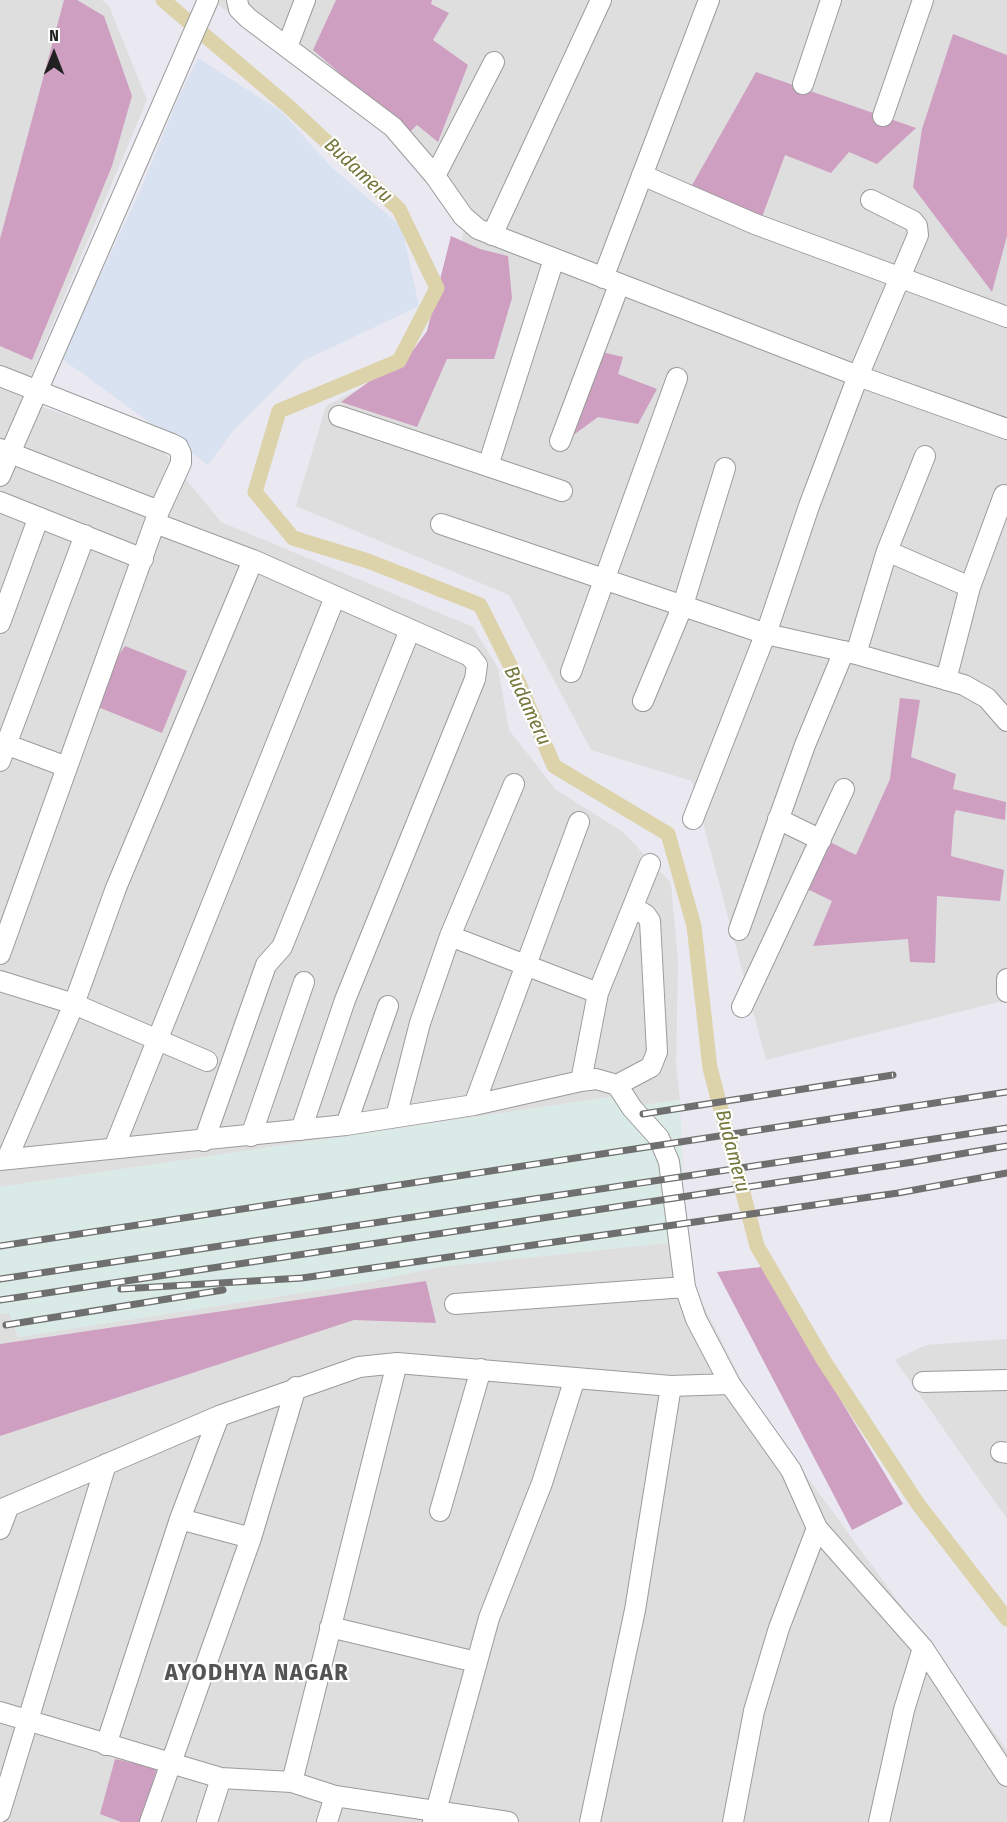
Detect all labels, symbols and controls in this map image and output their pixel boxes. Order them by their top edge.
north arrow [24,24,84,84]
text: N [49,26,59,45]
water label: Budameru [319,133,397,209]
water label: Budameru [498,663,556,749]
water label: Budameru [709,1107,755,1195]
district label: AYODHYA NAGAR [165,1659,349,1687]

